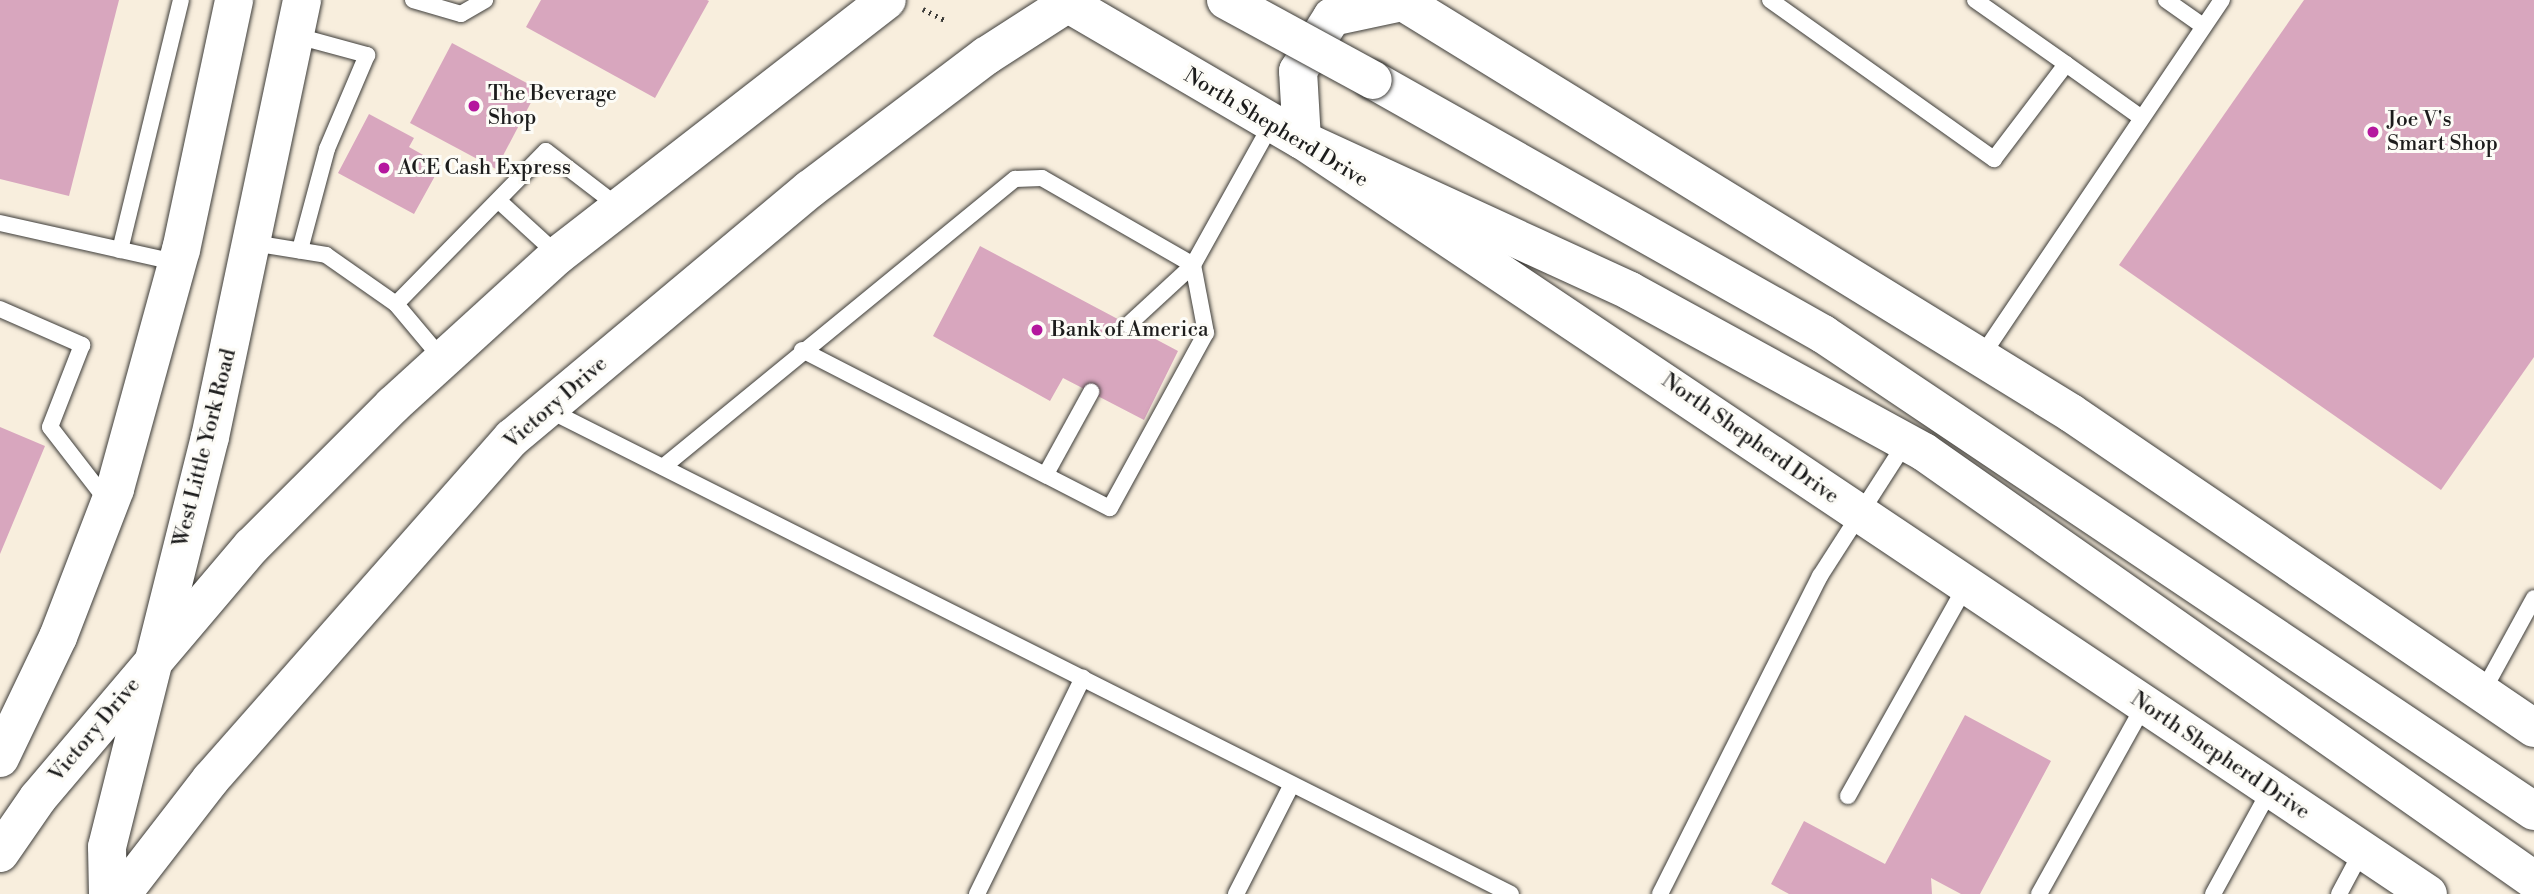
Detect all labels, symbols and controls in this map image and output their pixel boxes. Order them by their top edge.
street label: North Shepherd Drive [1179,63,1373,193]
place label: The Beverage Shop [488,81,617,131]
marker: The Beverage Shop [466,98,482,114]
place label: Joe V's Smart Shop [2387,107,2498,157]
marker: Joe V's Smart Shop [2365,124,2381,140]
place label: ACE Cash Express [398,155,571,181]
marker: ACE Cash Express [376,160,392,176]
place label: Bank of America [1051,317,1209,343]
marker: Bank of America [1029,322,1045,338]
street label: West Little York Road [168,346,242,550]
street label: Victory Drive [499,351,613,455]
street label: North Shepherd Drive [1657,368,1843,510]
street label: Victory Drive [44,673,146,787]
street label: North Shepherd Drive [2126,687,2314,825]

